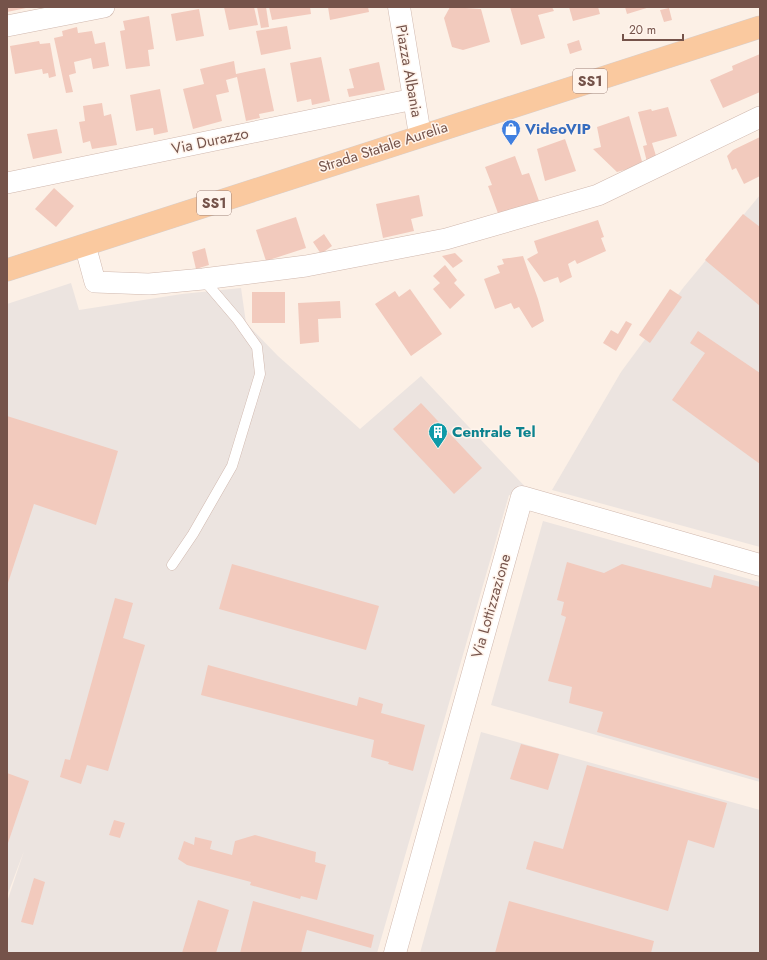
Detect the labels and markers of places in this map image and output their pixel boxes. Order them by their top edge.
shop icon: VideoVIP [500,118,522,146]
place label: VideoVIP [524,118,591,140]
building icon: Centrale Tel [427,421,449,449]
place label: Centrale Tel [452,421,535,443]

